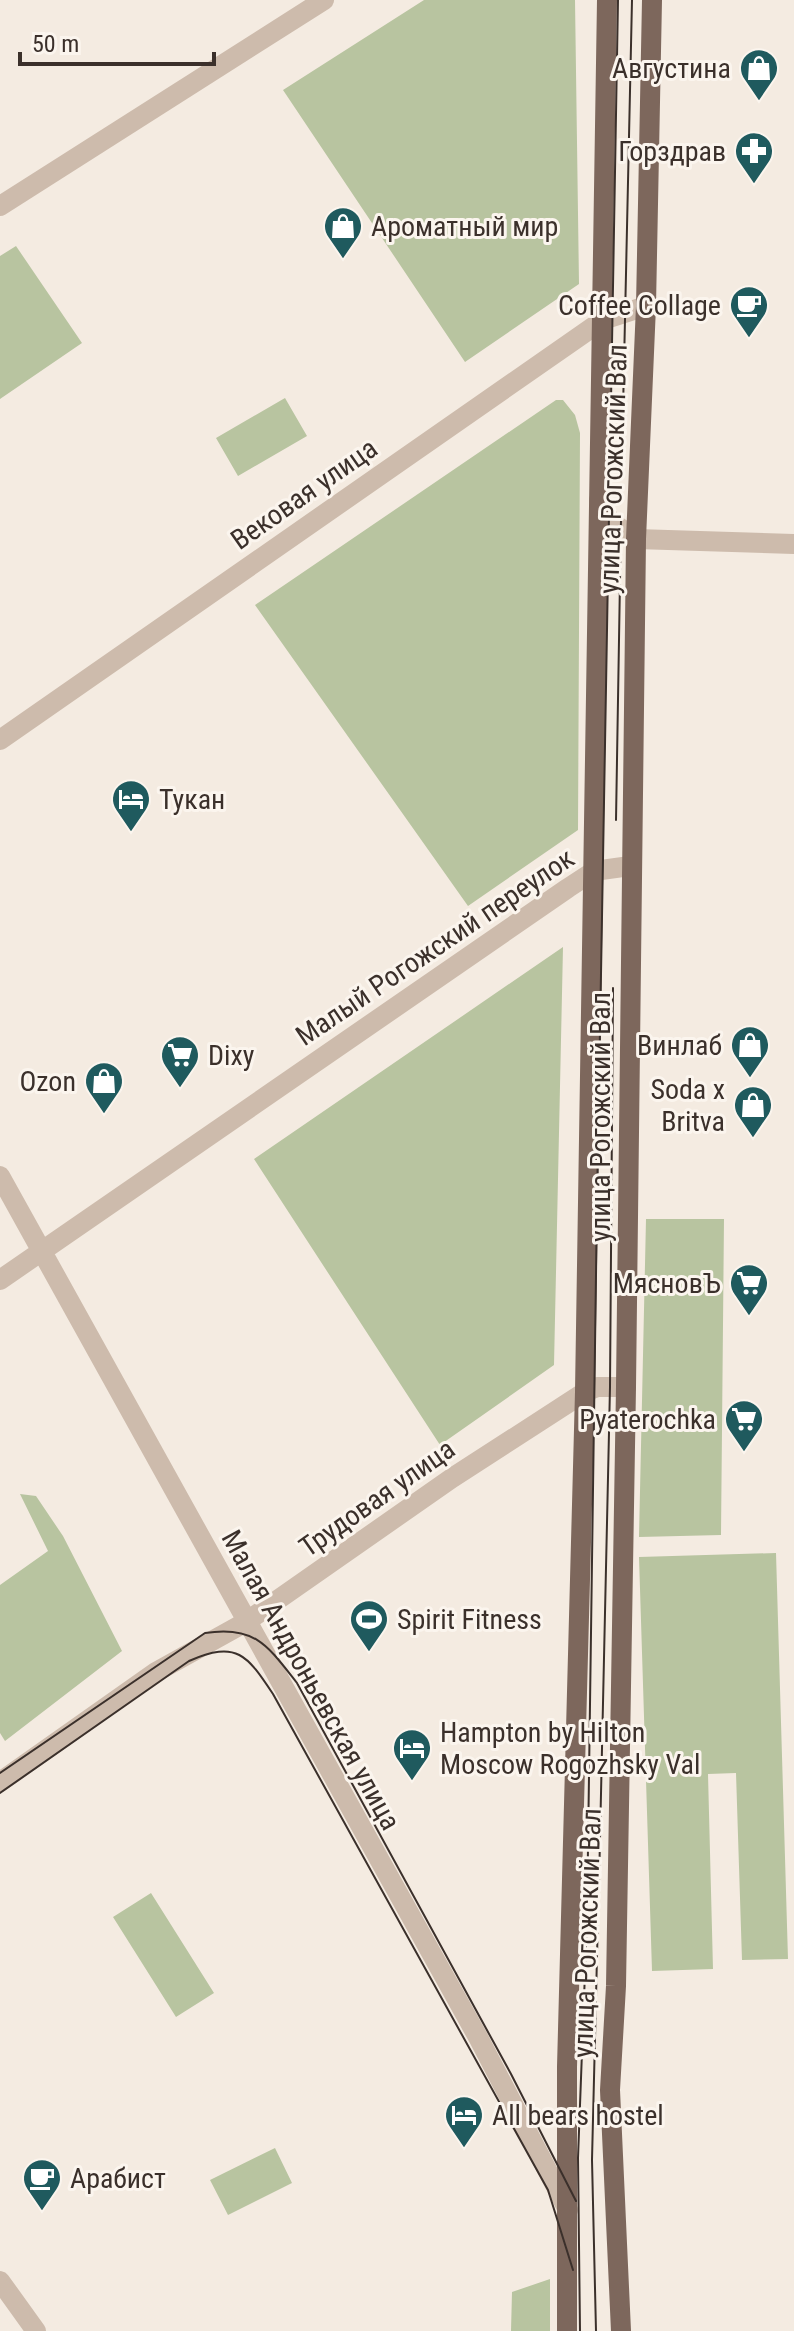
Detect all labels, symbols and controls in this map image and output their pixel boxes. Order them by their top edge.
scale bar [20,16,214,66]
text: 50 m [32,30,79,58]
shop icon: Августина [738,47,780,102]
place label: Августина [612,52,731,85]
pharmacy icon: Горздрав [733,130,775,185]
place label: Горздрав [618,135,726,168]
shop icon: Ароматный мир [322,205,364,260]
place label: Ароматный мир [371,210,558,243]
cafe icon: Coffee Collage [728,284,770,339]
place label: Coffee Collage [558,289,721,322]
street label: улица Рогожский Вал [592,343,634,595]
street label: Вековая улица [225,431,383,557]
hotel icon: Тукан [110,778,152,833]
place label: Тукан [159,783,225,816]
street label: Малый Рогожский переулок [290,841,580,1053]
street label: улица Рогожский Вал [584,992,617,1242]
shop icon: Винлаб [729,1024,771,1079]
place label: Винлаб [637,1029,722,1062]
supermarket icon: Dixy [159,1034,201,1089]
place label: Dixy [208,1039,255,1072]
shop icon: Ozon [83,1060,125,1115]
place label: Ozon [19,1065,76,1098]
place label: Soda x Britva [650,1073,725,1138]
shop icon: Soda x Britva [732,1084,774,1139]
supermarket icon: МясновЪ [728,1262,770,1317]
place label: МясновЪ [613,1267,721,1300]
supermarket icon: Pyaterochka [723,1398,765,1453]
place label: Pyaterochka [579,1403,716,1436]
street label: Трудовая улица [293,1432,461,1564]
street label: Малая Андроньевская улица [215,1524,407,1836]
sports icon: Spirit Fitness [348,1598,390,1653]
place label: Spirit Fitness [397,1603,542,1636]
place label: Hampton by Hilton Moscow Rogozhsky Val [440,1716,700,1781]
hotel icon: Hampton by Hilton Moscow Rogozhsky Val [391,1727,433,1782]
street label: улица Рогожский Вал [566,1807,608,2059]
hotel icon: All bears hostel [443,2094,485,2149]
place label: All bears hostel [492,2099,664,2132]
cafe icon: Арабист [21,2157,63,2212]
place label: Арабист [70,2162,166,2195]

